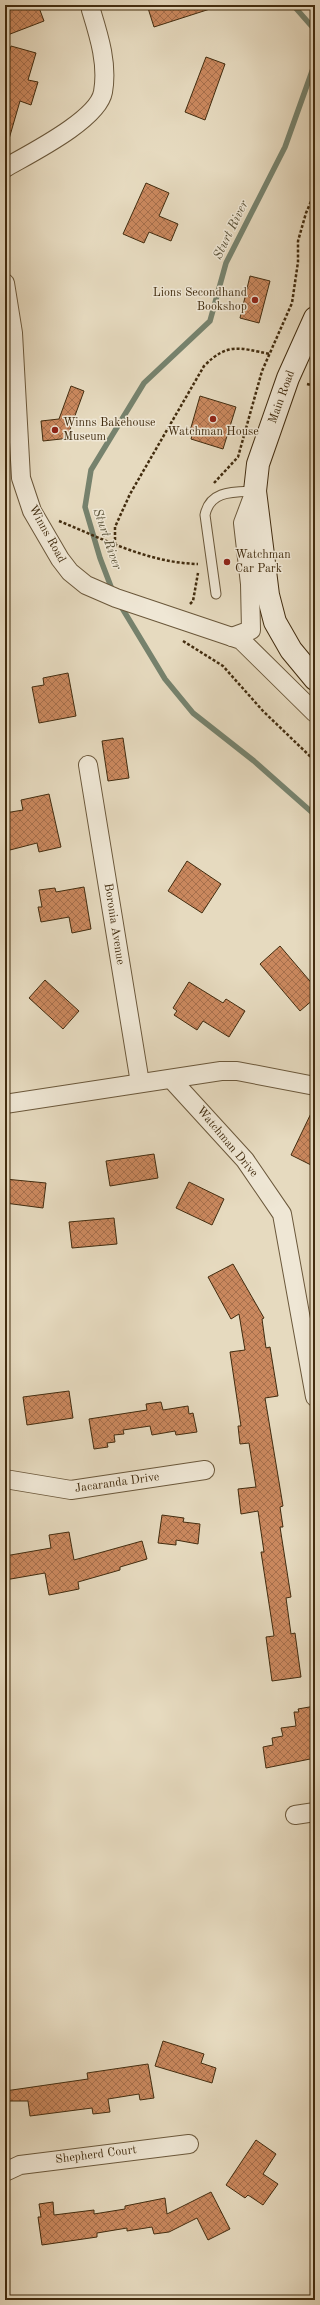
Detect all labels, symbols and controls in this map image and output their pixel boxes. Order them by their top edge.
water label: Sturt River [211,198,251,262]
place label: Lions Secondhand Bookshop [153,287,247,313]
marker: Lions Secondhand Bookshop [250,295,260,305]
street label: Main Road [267,369,297,425]
marker: Watchman House [208,414,218,424]
place label: Winns Bakehouse Museum [63,417,156,443]
marker: Winns Bakehouse Museum [50,425,60,435]
place label: Watchman House [167,426,259,438]
street label: Winns Road [26,503,68,565]
water label: Sturt River [90,507,124,572]
place label: Watchman Car Park [235,549,291,575]
marker: Watchman Car Park [222,557,232,567]
street label: Boronia Avenue [102,882,126,966]
street label: Watchman Drive [194,1104,260,1180]
street label: Jacaranda Drive [74,1471,161,1495]
street label: Shepherd Court [55,2144,137,2166]

